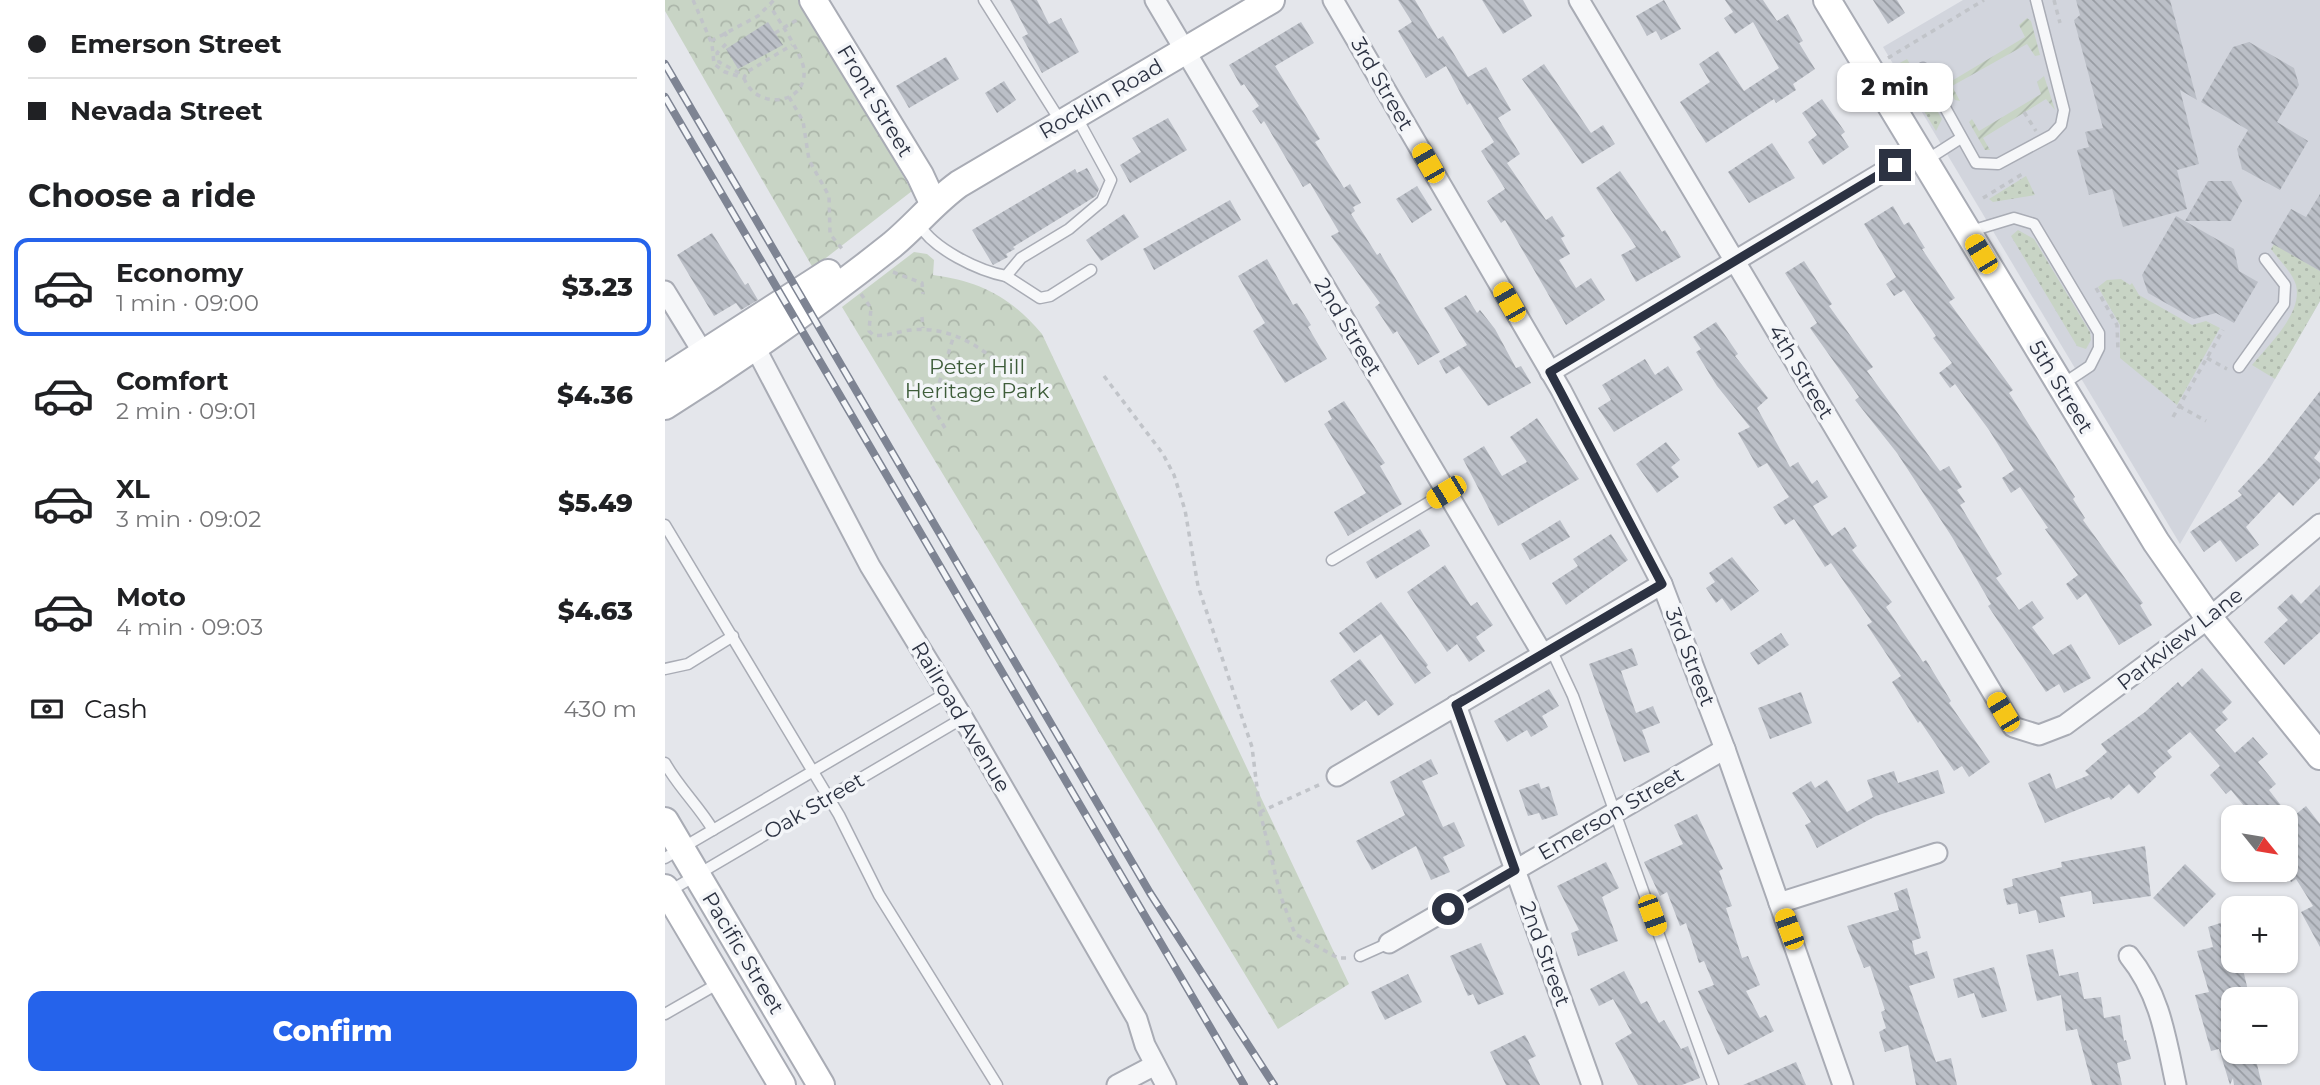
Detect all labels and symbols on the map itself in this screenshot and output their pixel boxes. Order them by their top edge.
street label: 3rd Street [1346,33,1419,135]
street label: Front Street [832,40,919,161]
street label: Rocklin Road [1035,53,1167,144]
callout: 2 min [1837,64,1953,113]
car [1409,140,1448,186]
route end [1879,149,1911,181]
car [1962,231,2001,277]
street label: 2nd Street [1310,273,1387,380]
car [1490,279,1529,325]
street label: 4th Street [1764,320,1839,423]
street label: 5th Street [2024,336,2099,438]
park label: Peter Hill Heritage Park [905,354,1050,403]
car [1423,472,1470,512]
street label: Parkview Lane [2112,582,2247,695]
street label: 3rd Street [1660,604,1721,709]
street label: Railroad Avenue [907,637,1016,797]
car [1984,689,2023,735]
street label: Emerson Street [1533,762,1688,865]
street label: Oak Street [759,767,868,844]
north arrow [2221,805,2298,882]
street label: Pacific Street [697,887,790,1018]
car [1635,892,1670,938]
route start [1432,893,1464,925]
street label: 2nd Street [1515,898,1576,1009]
car [1772,906,1807,952]

